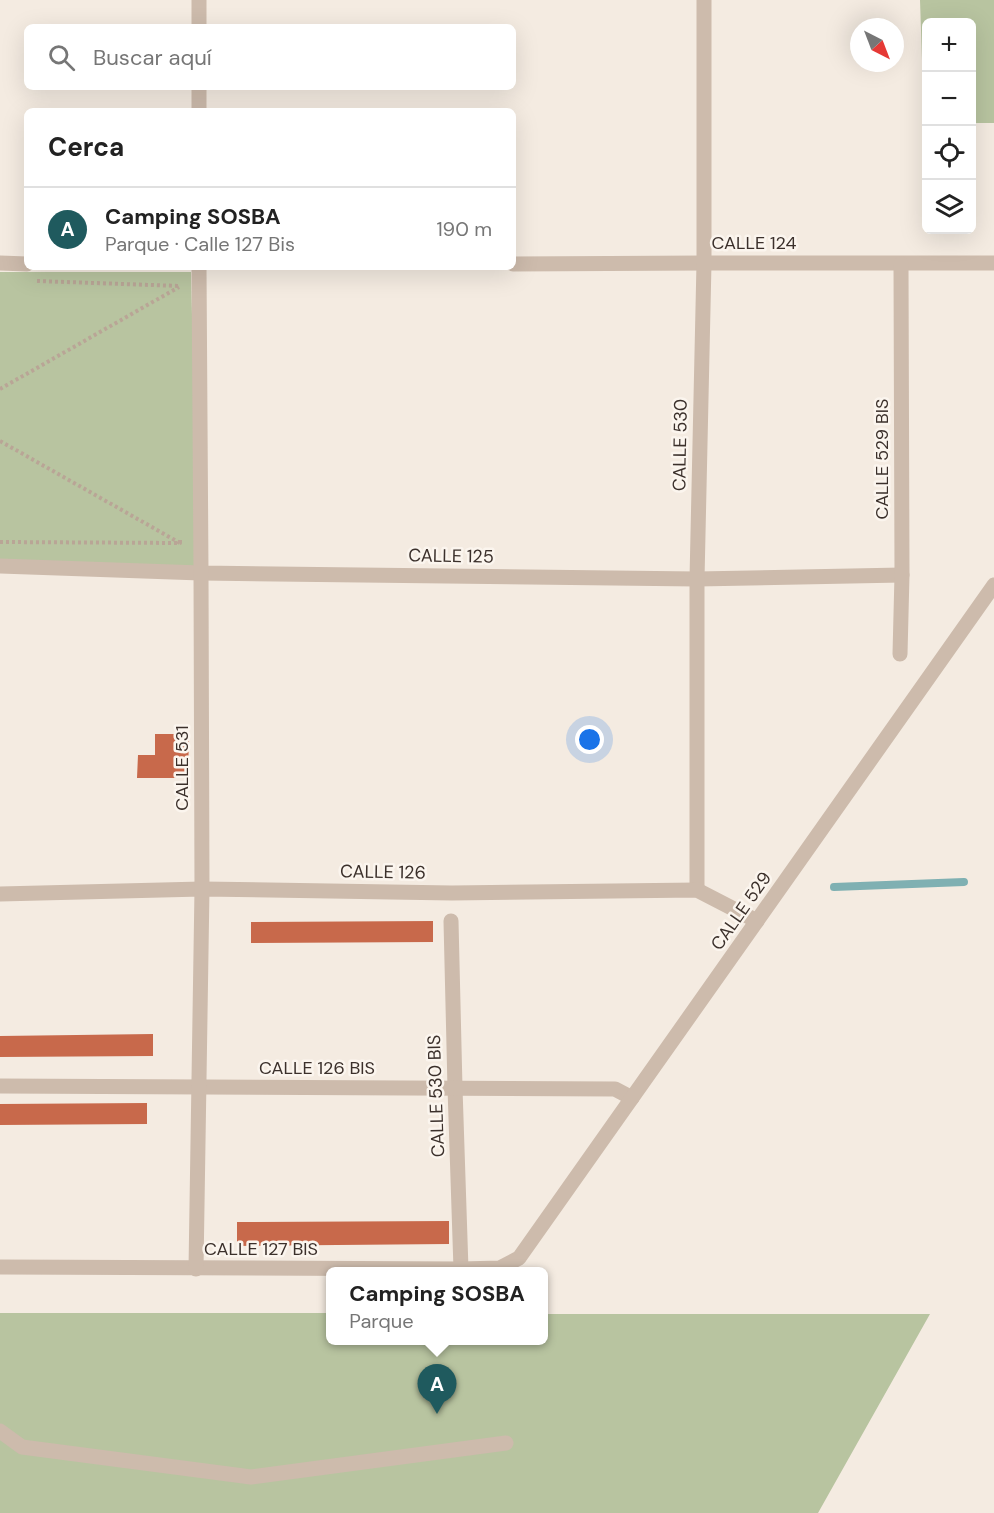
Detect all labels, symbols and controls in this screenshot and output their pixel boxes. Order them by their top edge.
north arrow [850,18,904,72]
map controls [922,18,976,234]
button: + [922,18,976,72]
search box [24,24,516,90]
icon: search [45,41,78,74]
text: Buscar aquí [93,43,212,72]
button: − [922,72,976,126]
button: locate [922,126,976,180]
text: Cerca [48,130,124,164]
button: layers [922,180,976,234]
text: Camping SOSBA [105,202,280,231]
text: A [60,216,75,242]
text: 190 m [436,216,492,242]
text: Parque · Calle 127 Bis [105,231,295,257]
street label: CALLE 124 [711,231,797,255]
street label: CALLE 530 [667,399,693,491]
street label: CALLE 529 BIS [870,399,894,519]
street label: CALLE 125 [408,543,494,569]
street label: CALLE 531 [170,725,194,811]
your location [575,725,604,754]
street label: CALLE 126 [340,859,426,885]
street label: CALLE 529 [705,867,777,955]
street label: CALLE 530 BIS [422,1034,450,1158]
street label: CALLE 126 BIS [259,1056,375,1080]
street label: CALLE 127 BIS [204,1237,318,1261]
popup [326,1267,548,1345]
text: Camping SOSBA [349,1279,525,1308]
text: Parque [349,1308,414,1334]
pin: A [418,1364,456,1414]

